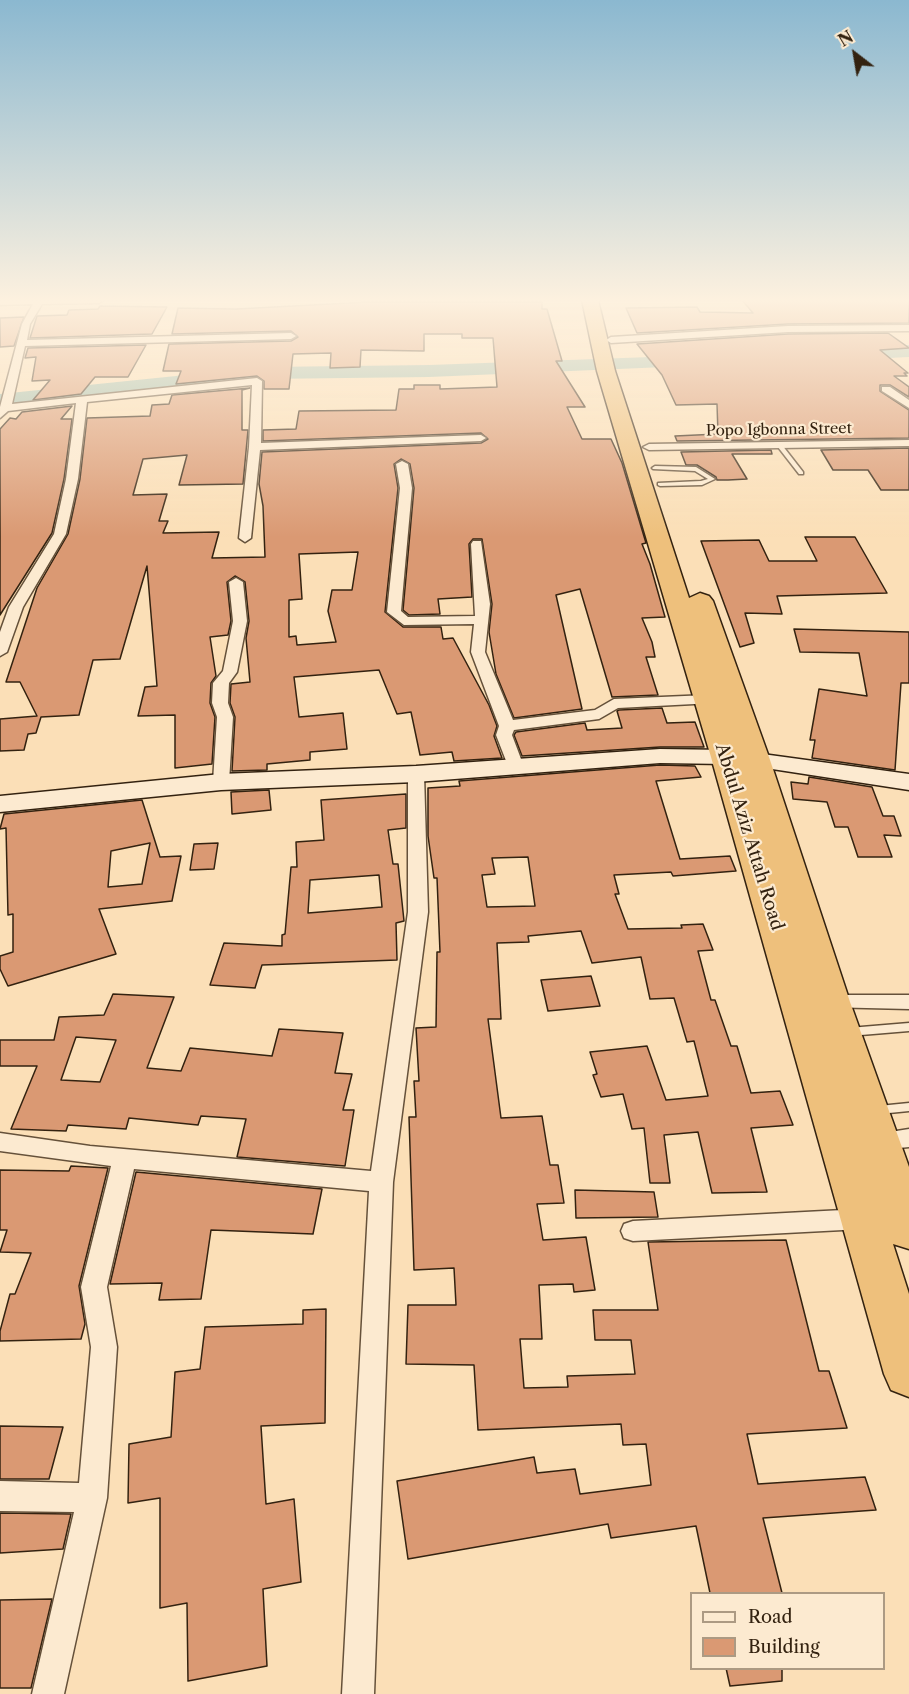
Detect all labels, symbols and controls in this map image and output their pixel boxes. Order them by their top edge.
north arrow [825,24,885,84]
text: N [835,26,857,51]
street label: Popo Igbonna Street [706,420,852,440]
street label: Abdul Aziz Attah Road [710,741,788,933]
legend [690,1592,885,1670]
text: Road [748,1606,793,1628]
text: Building [748,1636,820,1658]

